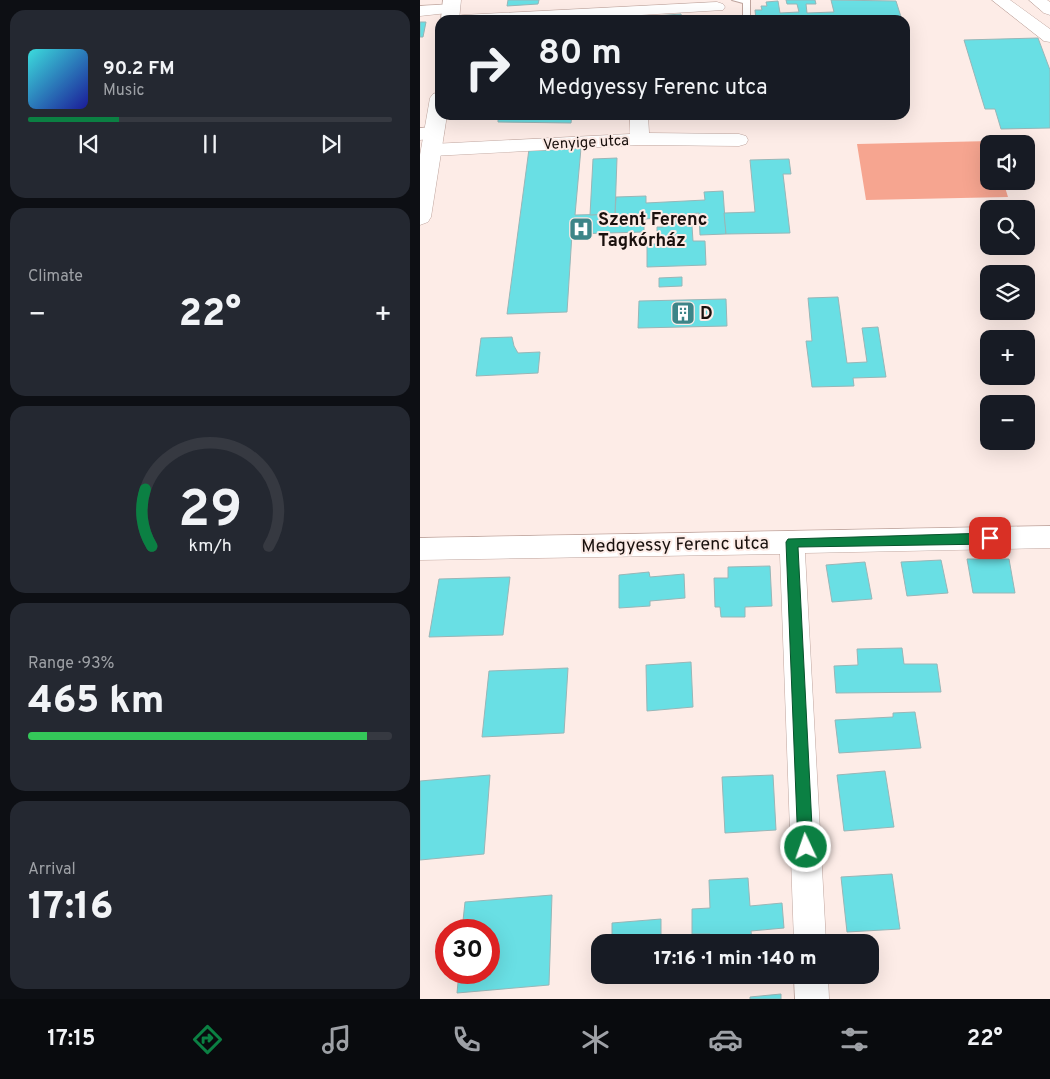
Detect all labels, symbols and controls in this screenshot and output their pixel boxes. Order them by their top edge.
text: 80 m [538,32,622,76]
icon: right [455,35,520,100]
text: 90.2 FM [103,57,175,81]
text: Medgyessy Ferenc utca [538,75,768,102]
text: Music [103,81,144,101]
icon: previous [75,130,103,158]
icon: pause [196,130,224,158]
icon: next [317,130,345,158]
street label: Venyige utca [543,132,629,155]
map controls [980,135,1035,450]
button: sound [980,135,1035,190]
button: search [980,200,1035,255]
place label: Szent Ferenc Tagkórház [598,209,707,253]
hospital icon: Szent Ferenc Tagkórház [568,216,594,242]
button: layers [980,265,1035,320]
text: Climate [28,267,83,287]
text: 22° [179,291,241,340]
text: − [28,298,46,334]
text: + [374,298,392,334]
building icon: D [670,300,696,326]
place label: D [700,303,713,326]
button: + [980,330,1035,385]
button: − [980,395,1035,450]
text: 29 [178,479,242,545]
pin [969,517,1011,559]
icon: arrive [976,524,1004,552]
street label: Medgyessy Ferenc utca [581,532,769,559]
text: km/h [188,535,232,558]
text: Range · 93% [28,654,115,674]
text: 465 km [28,678,164,727]
position arrow [779,820,831,872]
text: Arrival [28,860,76,880]
text: 17:16 [28,884,113,933]
speed limit sign: 30 [435,919,500,984]
text: 17:16 · 1 min · 140 m [654,947,816,971]
icon: directions [190,1022,225,1057]
icon: music [319,1022,354,1057]
icon: phone [449,1022,484,1057]
icon: climate [578,1022,613,1057]
icon: car [708,1022,743,1057]
icon: filters [837,1022,872,1057]
text: 17:15 [47,1026,95,1053]
text: 22° [967,1026,1003,1053]

